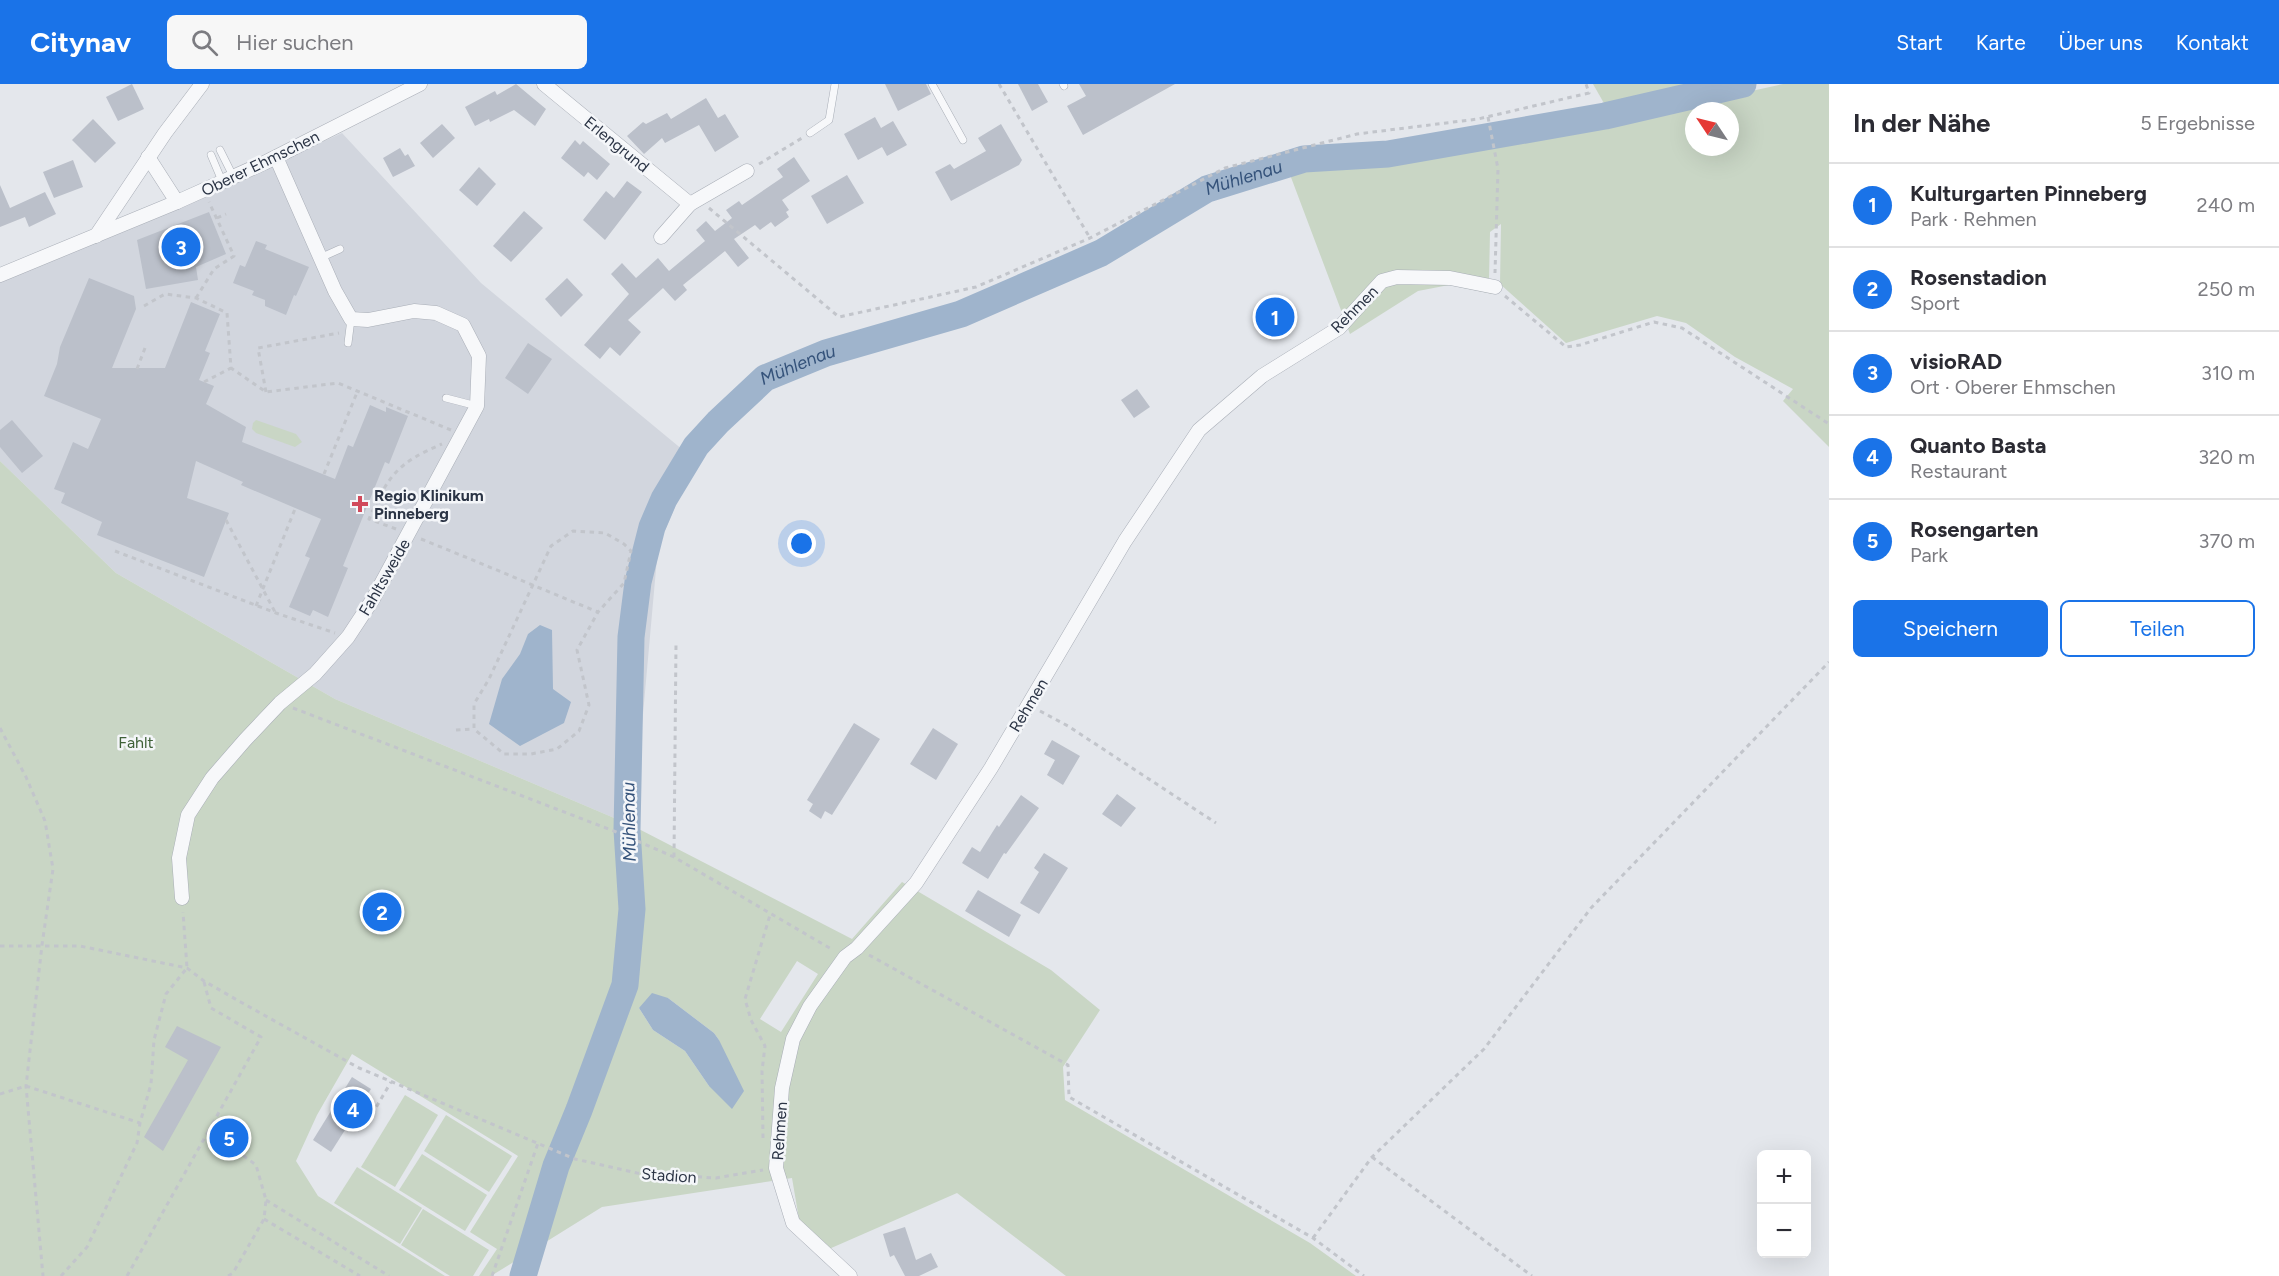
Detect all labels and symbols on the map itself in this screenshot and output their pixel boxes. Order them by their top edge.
north arrow [1685,102,1739,156]
street label: Erlengrund [580,112,653,176]
street label: Oberer Ehmschen [198,127,322,200]
water label: Mühlenau [1202,155,1285,200]
pin: 3 [162,224,201,270]
street label: Rehmen [1327,282,1382,337]
pin: 1 [1256,294,1294,340]
water label: Mühlenau [757,340,838,390]
place label: Regio Klinikum Pinneberg [374,486,484,523]
marker: Regio Klinikum Pinneberg [351,495,369,513]
your location [787,529,816,558]
street label: Fahltsweide [355,535,414,619]
street label: Rehmen [1005,675,1052,735]
park label: Fahlt [118,733,154,752]
water label: Mühlenau [617,782,641,862]
pin: 2 [362,890,401,934]
pin: 4 [334,1086,372,1132]
street label: Rehmen [768,1101,791,1161]
pin: 5 [210,1116,248,1160]
street label: Stadion [641,1164,697,1187]

